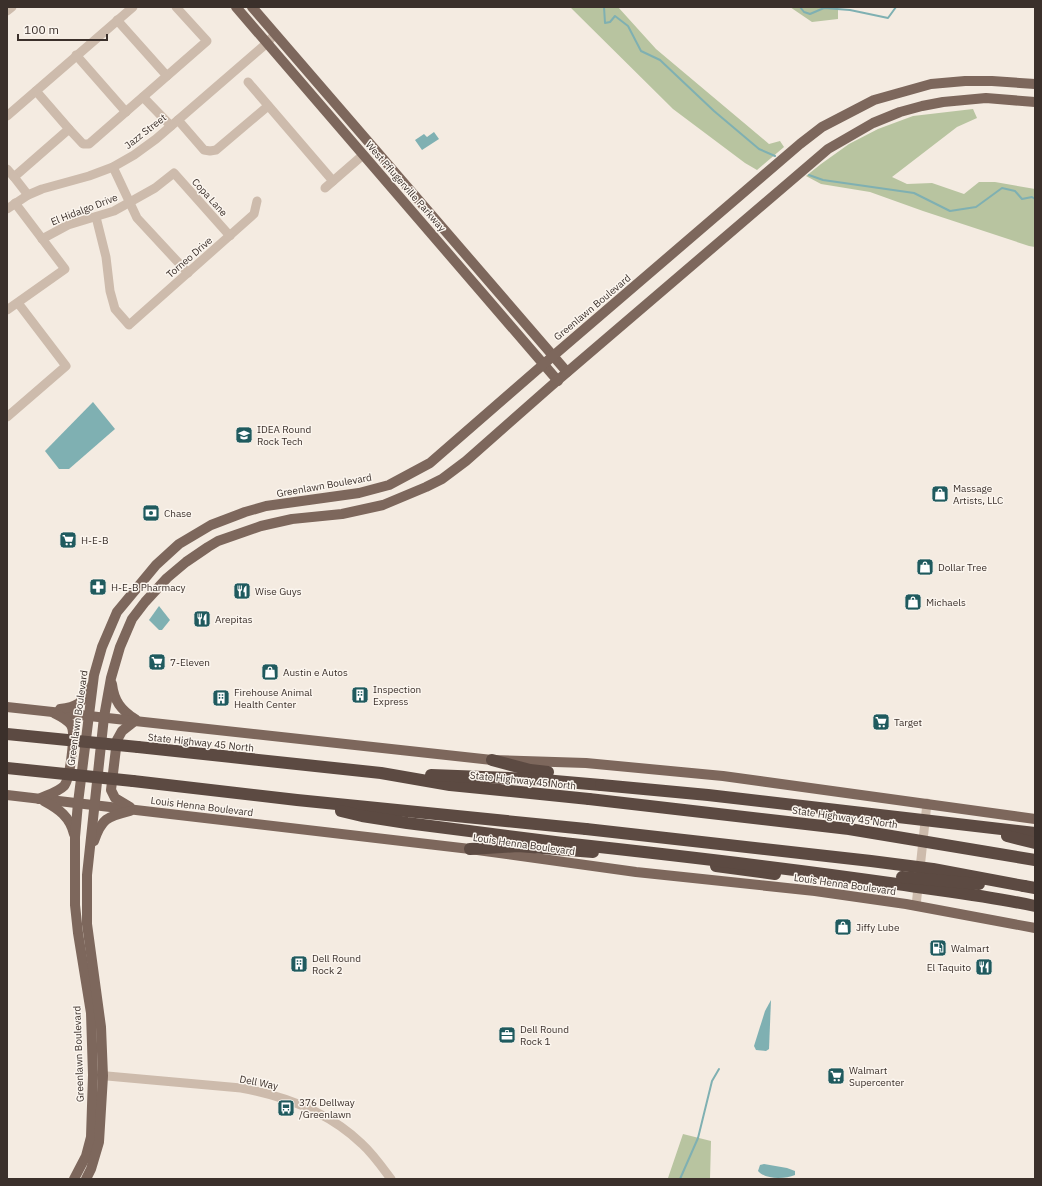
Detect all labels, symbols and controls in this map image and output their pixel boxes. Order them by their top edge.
scale bar [18,16,107,42]
text: 100 m [24,22,59,37]
street label: Jazz Street [122,111,169,152]
street label: West Pflugerville Parkway [363,138,449,234]
street label: Copa Lane [189,176,230,219]
street label: El Hidalgo Drive [49,191,120,228]
street label: Torneo Drive [164,234,215,281]
street label: Greenlawn Boulevard [551,271,633,343]
place label: IDEA Round Rock Tech [257,423,311,448]
school or university icon: IDEA Round Rock Tech [234,425,254,445]
street label: Greenlawn Boulevard [275,471,373,500]
place label: Massage Artists, LLC [953,482,1003,507]
shop icon: Massage Artists, LLC [930,484,950,504]
bank icon: Chase [141,503,161,523]
place label: Chase [164,507,192,520]
supermarket icon: H-E-B [58,530,78,550]
place label: H-E-B [81,534,108,547]
shop icon: Dollar Tree [915,557,935,577]
place label: Dollar Tree [938,561,987,574]
pharmacy icon: H-E-B Pharmacy [88,577,108,597]
place label: H-E-B Pharmacy [111,581,186,594]
restaurant icon: Wise Guys [232,581,252,601]
place label: Wise Guys [255,585,302,598]
shop icon: Michaels [903,592,923,612]
place label: Michaels [926,596,966,609]
restaurant icon: Arepitas [192,609,212,629]
place label: Arepitas [215,613,253,626]
supermarket icon: 7-Eleven [147,652,167,672]
place label: 7-Eleven [170,656,210,669]
shop icon: Austin e Autos [260,662,280,682]
place label: Austin e Autos [283,666,348,679]
street label: Greenlawn Boulevard [64,669,91,767]
place label: Inspection Express [373,683,421,708]
building icon: Inspection Express [350,685,370,705]
place label: Firehouse Animal Health Center [234,686,313,711]
building icon: Firehouse Animal Health Center [211,688,231,708]
supermarket icon: Target [871,712,891,732]
place label: Target [894,716,923,729]
street label: State Highway 45 North [147,730,255,755]
street label: State Highway 45 North [469,768,577,793]
street label: Louis Henna Boulevard [150,794,254,819]
street label: State Highway 45 North [791,804,899,831]
street label: Louis Henna Boulevard [472,831,576,858]
street label: Louis Henna Boulevard [793,871,897,898]
shop icon: Jiffy Lube [833,917,853,937]
place label: Jiffy Lube [856,921,900,934]
fuel station icon: Walmart [928,938,948,958]
place label: Walmart [951,942,990,955]
place label: Dell Round Rock 2 [312,952,361,977]
building icon: Dell Round Rock 2 [289,954,309,974]
restaurant icon: El Taquito [974,957,994,977]
place label: El Taquito [927,961,971,974]
street label: Greenlawn Boulevard [70,1006,87,1102]
place label: Dell Round Rock 1 [520,1023,569,1048]
office icon: Dell Round Rock 1 [497,1025,517,1045]
place label: Walmart Supercenter [849,1064,904,1089]
supermarket icon: Walmart Supercenter [826,1066,846,1086]
street label: Dell Way [238,1072,279,1093]
place label: 376 Dellway /Greenlawn [299,1096,355,1121]
bus stop icon: 376 Dellway /Greenlawn [276,1098,296,1118]

